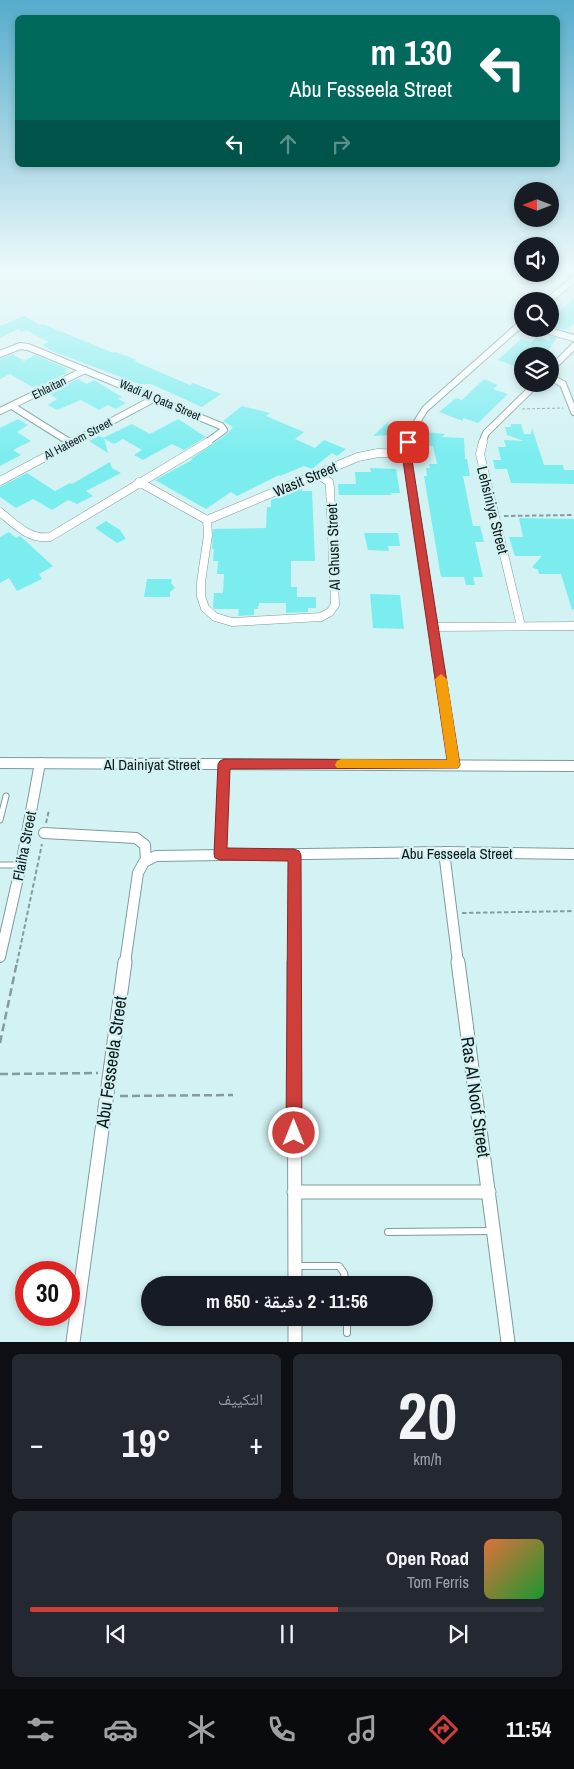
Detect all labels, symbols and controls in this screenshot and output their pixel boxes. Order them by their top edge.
text: 130 m [371,29,452,76]
icon: left [470,35,535,100]
text: Abu Fesseela Street [289,74,452,104]
icon: left [221,130,249,158]
icon: ahead [274,130,302,158]
icon: right [327,130,355,158]
north arrow [514,182,559,228]
map controls [514,182,559,392]
button: sound [514,237,559,282]
button: search [514,292,559,337]
button: layers [514,347,559,392]
street label: Ehlaitan [29,373,69,403]
street label: Wadi Al Qata Street [117,376,203,424]
street label: Al Hateem Street [40,414,115,464]
pin [387,421,429,463]
icon: arrive [394,428,422,456]
street label: Wasit Street [270,456,341,502]
street label: Lehsiniya Street [472,464,514,557]
street label: Al Ghusn Street [321,503,345,592]
street label: Al Dainiyat Street [103,754,201,775]
street label: Flaiha Street [7,809,41,883]
street label: Abu Fesseela Street [401,843,513,864]
street label: Abu Fesseela Street [89,994,133,1131]
street label: Ras Al Noof Street [455,1035,497,1159]
position arrow [267,1106,319,1158]
speed limit sign: 30 [15,1261,80,1326]
text: 11:56 · 2 دقيقة · 650 m [206,1288,368,1314]
text: 20 [398,1372,457,1459]
text: التكييف [218,1388,263,1410]
text: 19° [122,1418,171,1469]
text: − [30,1425,43,1463]
text: + [250,1425,263,1463]
text: km/h [413,1448,442,1470]
text: Open Road [386,1545,469,1571]
text: Tom Ferris [407,1571,469,1593]
icon: previous [102,1620,130,1648]
icon: pause [273,1620,301,1648]
icon: next [444,1620,472,1648]
icon: filters [23,1712,58,1747]
icon: car [103,1712,138,1747]
icon: climate [184,1712,219,1747]
icon: phone [264,1712,299,1747]
icon: music [345,1712,380,1747]
icon: directions [426,1712,461,1747]
text: 11:54 [506,1714,551,1744]

